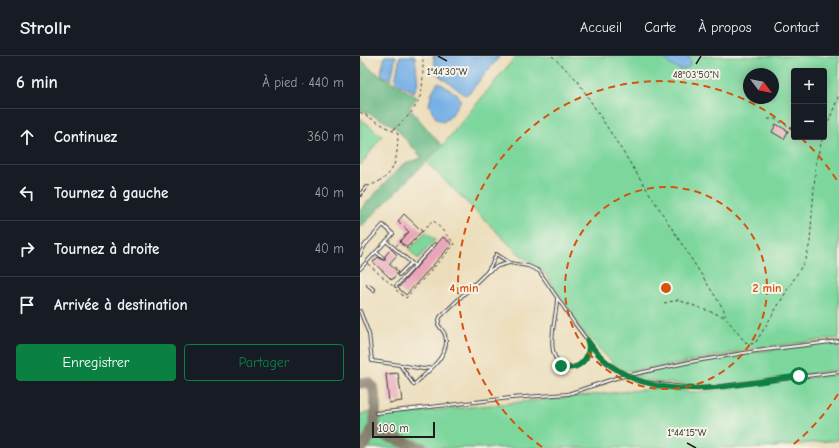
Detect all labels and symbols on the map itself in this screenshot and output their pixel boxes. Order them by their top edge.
text: 1°44'30"W [427,66,468,78]
north arrow [743,68,779,104]
text: 48°03'50"N [673,69,719,81]
text: 4 min [450,281,478,295]
centre of rings [659,281,673,295]
text: 2 min [752,281,782,295]
route end [552,357,570,375]
route start [790,367,808,385]
scale bar [372,420,435,439]
text: 1°44'15"W [668,427,707,439]

